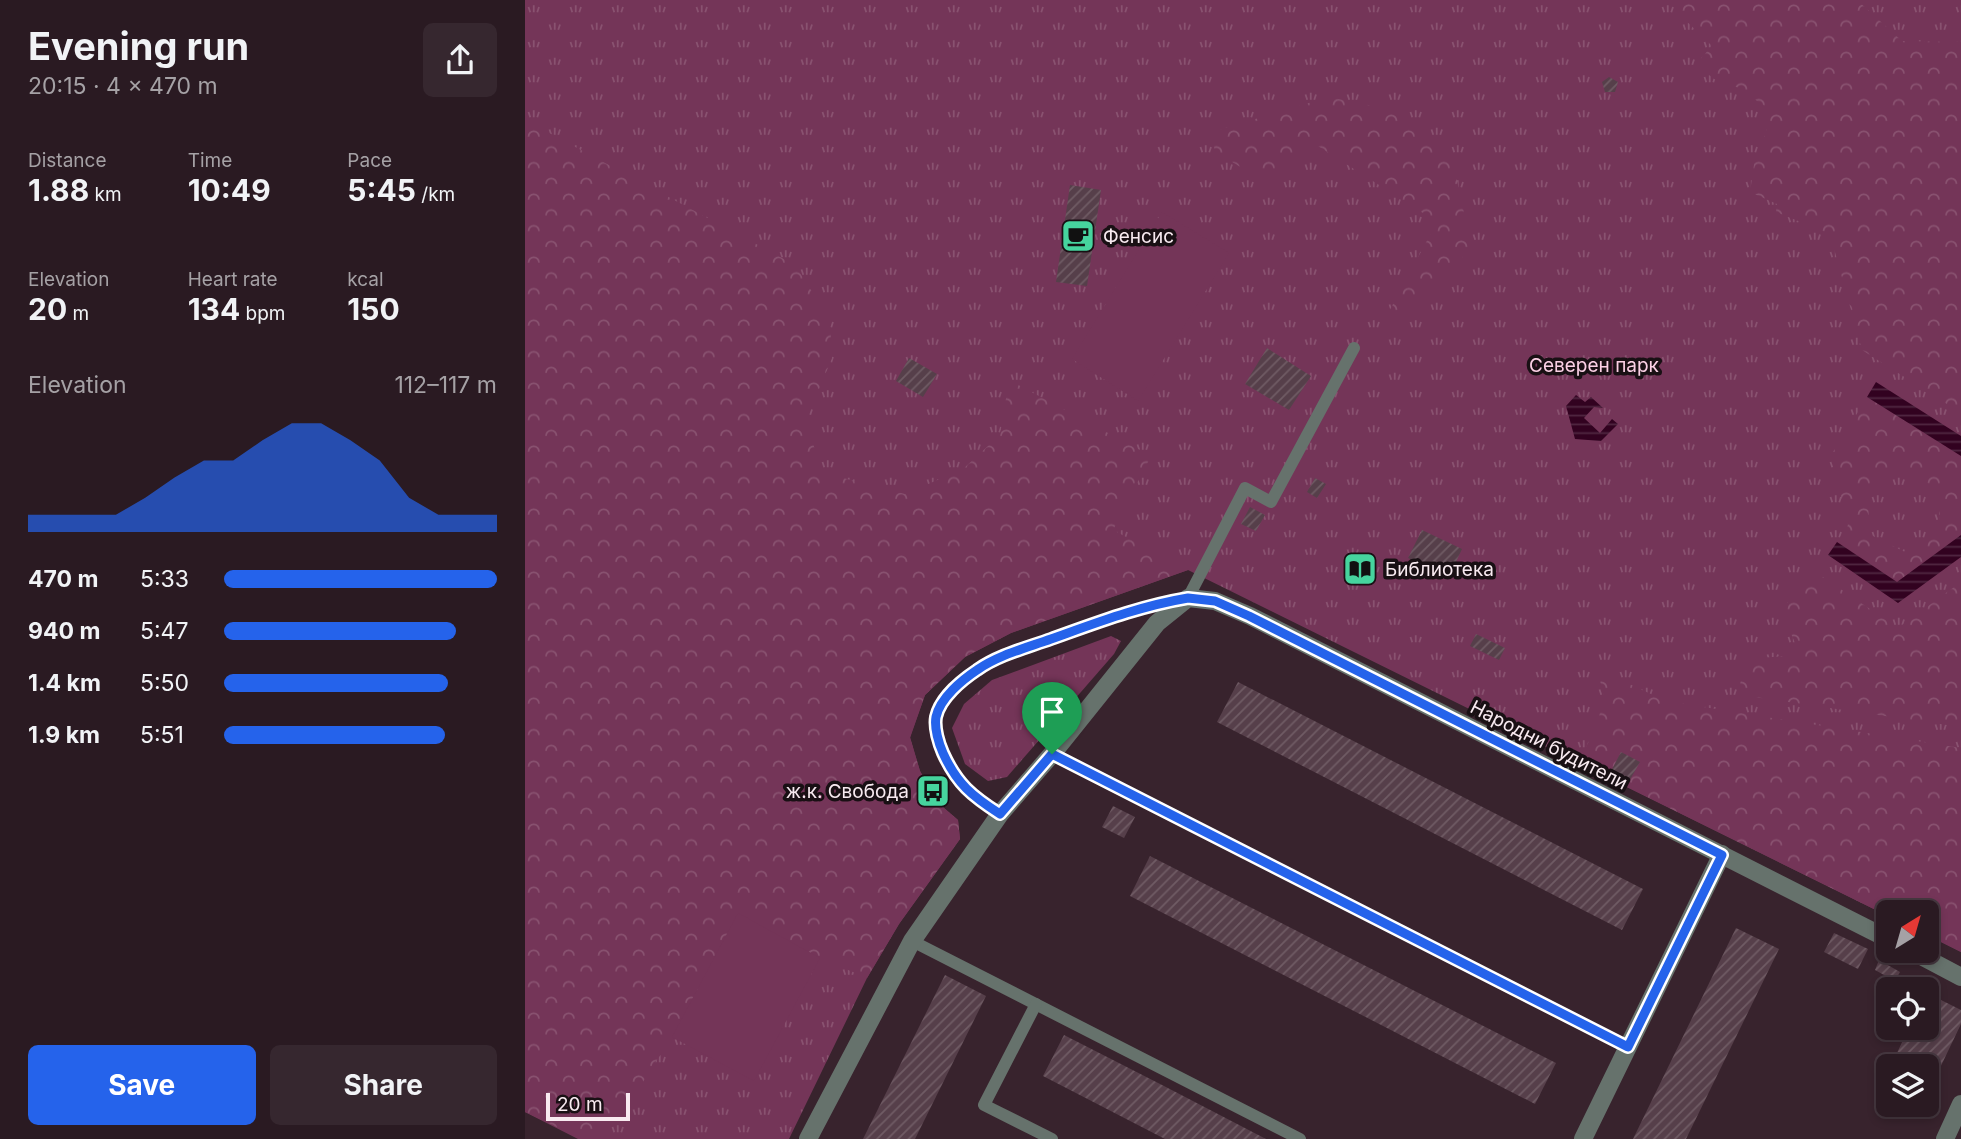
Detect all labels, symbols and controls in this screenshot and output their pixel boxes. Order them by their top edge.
text: Evening run [28,23,249,69]
button: share [423,23,497,97]
text: 20:15 · 4 × 470 m [28,72,218,100]
text: Distance [28,149,106,172]
text: Time [188,149,232,172]
text: Pace [347,149,392,172]
text: 1.88 [28,172,89,208]
text: 10:49 [188,172,271,208]
text: 5:45 [347,172,416,208]
text: km [89,183,122,206]
text: /km [416,183,455,206]
cafe icon: Фенсис [1059,217,1097,255]
place label: Фенсис [1103,225,1174,248]
text: Elevation [28,268,109,291]
text: Heart rate [188,268,278,291]
text: kcal [347,268,384,291]
text: 20 [28,291,67,327]
text: 134 [188,291,240,327]
text: 150 [347,291,400,327]
text: m [67,302,89,325]
text: bpm [240,302,286,325]
park label: Северен парк [1529,354,1660,377]
text: Elevation [28,371,127,399]
text: 112–117 m [394,371,497,399]
library icon: Библиотека [1341,550,1379,588]
place label: Библиотека [1385,558,1494,581]
text: 470 m [28,565,99,593]
text: 5:33 [140,565,189,593]
text: 940 m [28,617,100,645]
text: 5:47 [140,617,188,645]
text: 1.4 km [28,669,101,697]
text: 5:50 [140,669,189,697]
pin [1022,682,1082,754]
icon: arrive [1033,693,1071,731]
street label: Народни будители [1466,695,1632,795]
text: 1.9 km [28,721,100,749]
text: 5:51 [140,721,184,749]
bus stop icon: ж.к. Свобода [914,772,952,810]
place label: ж.к. Свобода [786,780,909,803]
north arrow [1876,900,1939,962]
map controls [1876,900,1939,1117]
button: locate [1876,977,1939,1040]
button: Save [28,1045,256,1125]
button: Share [270,1045,497,1125]
button: layers [1876,1054,1939,1117]
scale bar [546,1090,630,1122]
text: 20 m [557,1093,603,1116]

